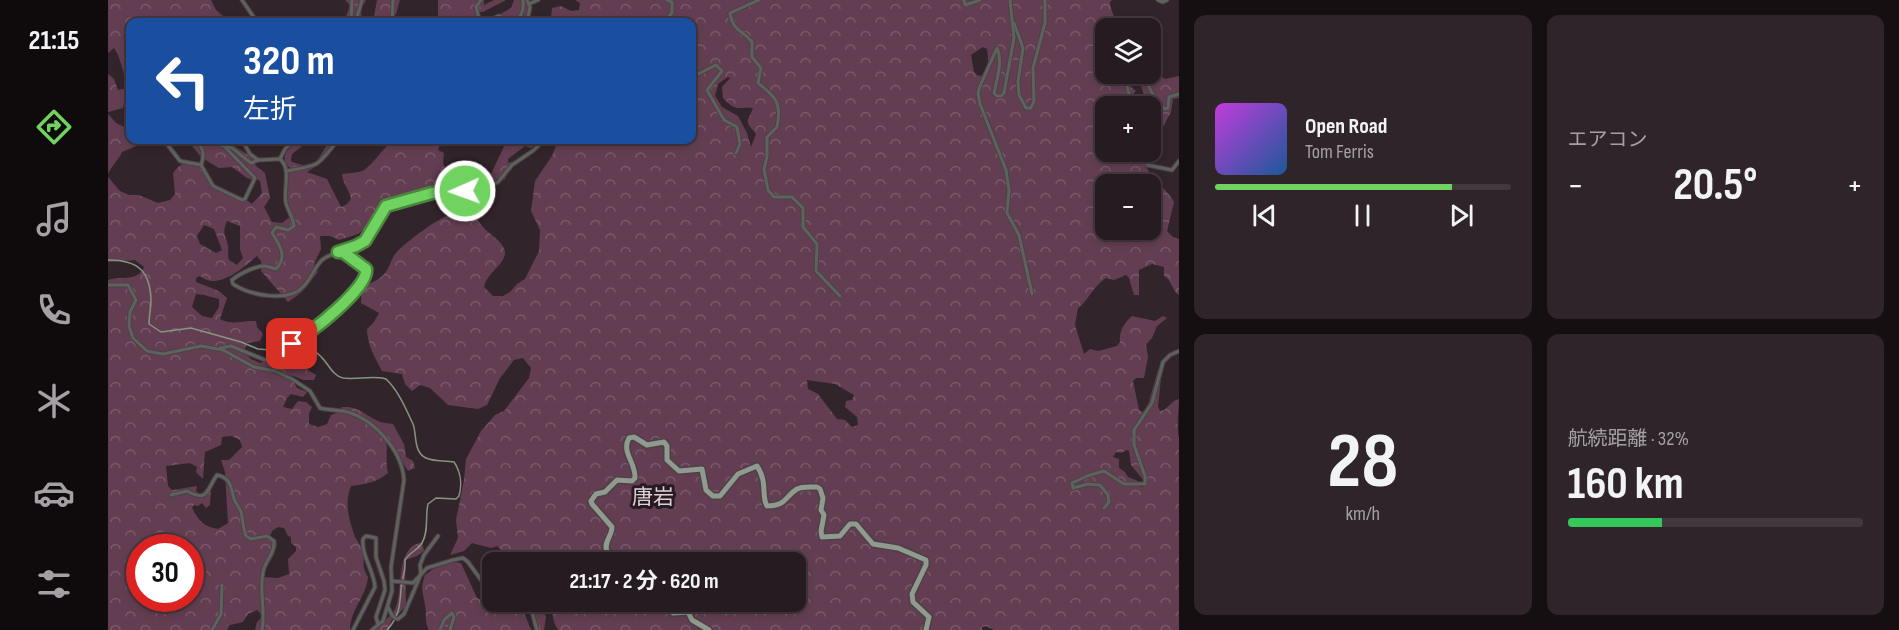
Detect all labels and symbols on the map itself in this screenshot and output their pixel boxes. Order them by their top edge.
position arrow [433,159,497,223]
pin [266,318,317,369]
district label: 唐岩 [632,485,674,510]
speed limit sign: 30 [126,534,204,612]

